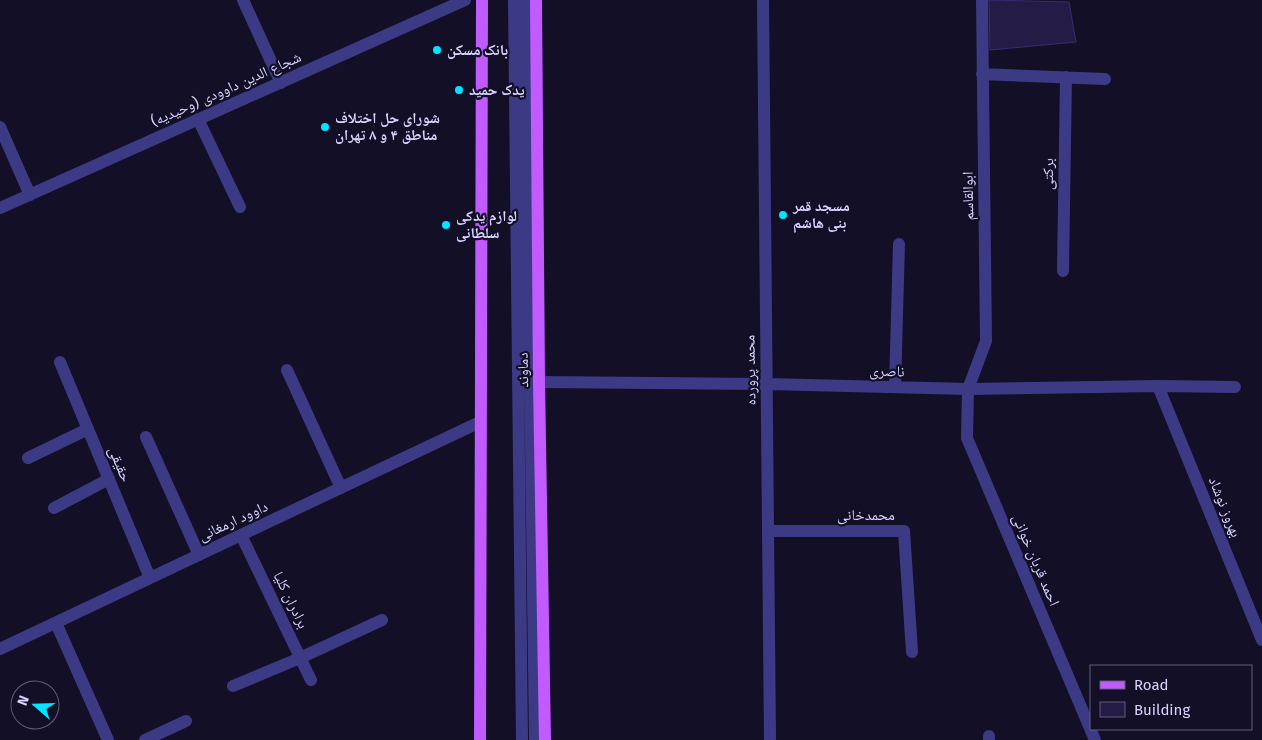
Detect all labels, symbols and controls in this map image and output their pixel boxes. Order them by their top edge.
place label: بانک مسکن [447,41,508,59]
marker: بانک مسکن [431,44,443,56]
street label: شجاع الدین داوودی (وحیدیه) [148,48,304,131]
place label: یدک حمید [469,81,525,99]
marker: یدک حمید [453,84,465,96]
place label: شورای حل اختلاف مناطق ۴ و ۸ تهران [335,109,440,144]
marker: شورای حل اختلاف مناطق ۴ و ۸ تهران [319,121,331,133]
street label: برکتی [1039,158,1058,190]
street label: ابوالقاسم [959,171,978,221]
place label: مسجد قمر بنی هاشم [792,197,850,233]
place label: لوازم یدکی سلطانی [456,207,517,242]
marker: مسجد قمر بنی هاشم [777,209,789,221]
marker: لوازم یدکی سلطانی [440,219,452,231]
street label: محمد پرورده [740,334,760,405]
street label: دماوند [514,352,532,388]
street label: ناصری [869,361,905,382]
street label: حقیقی [104,444,136,485]
street label: بهروز نوشاد [1205,474,1245,540]
street label: داوود ارمغانی [195,497,271,546]
street label: محمدخانی [837,506,895,525]
street label: احمد قربان خوانی [1008,511,1063,609]
street label: برادران کلیا [269,569,313,632]
legend [1090,665,1252,730]
text: Road [1134,676,1169,694]
north arrow [10,680,60,730]
text: N [14,693,33,708]
text: Building [1134,701,1190,719]

